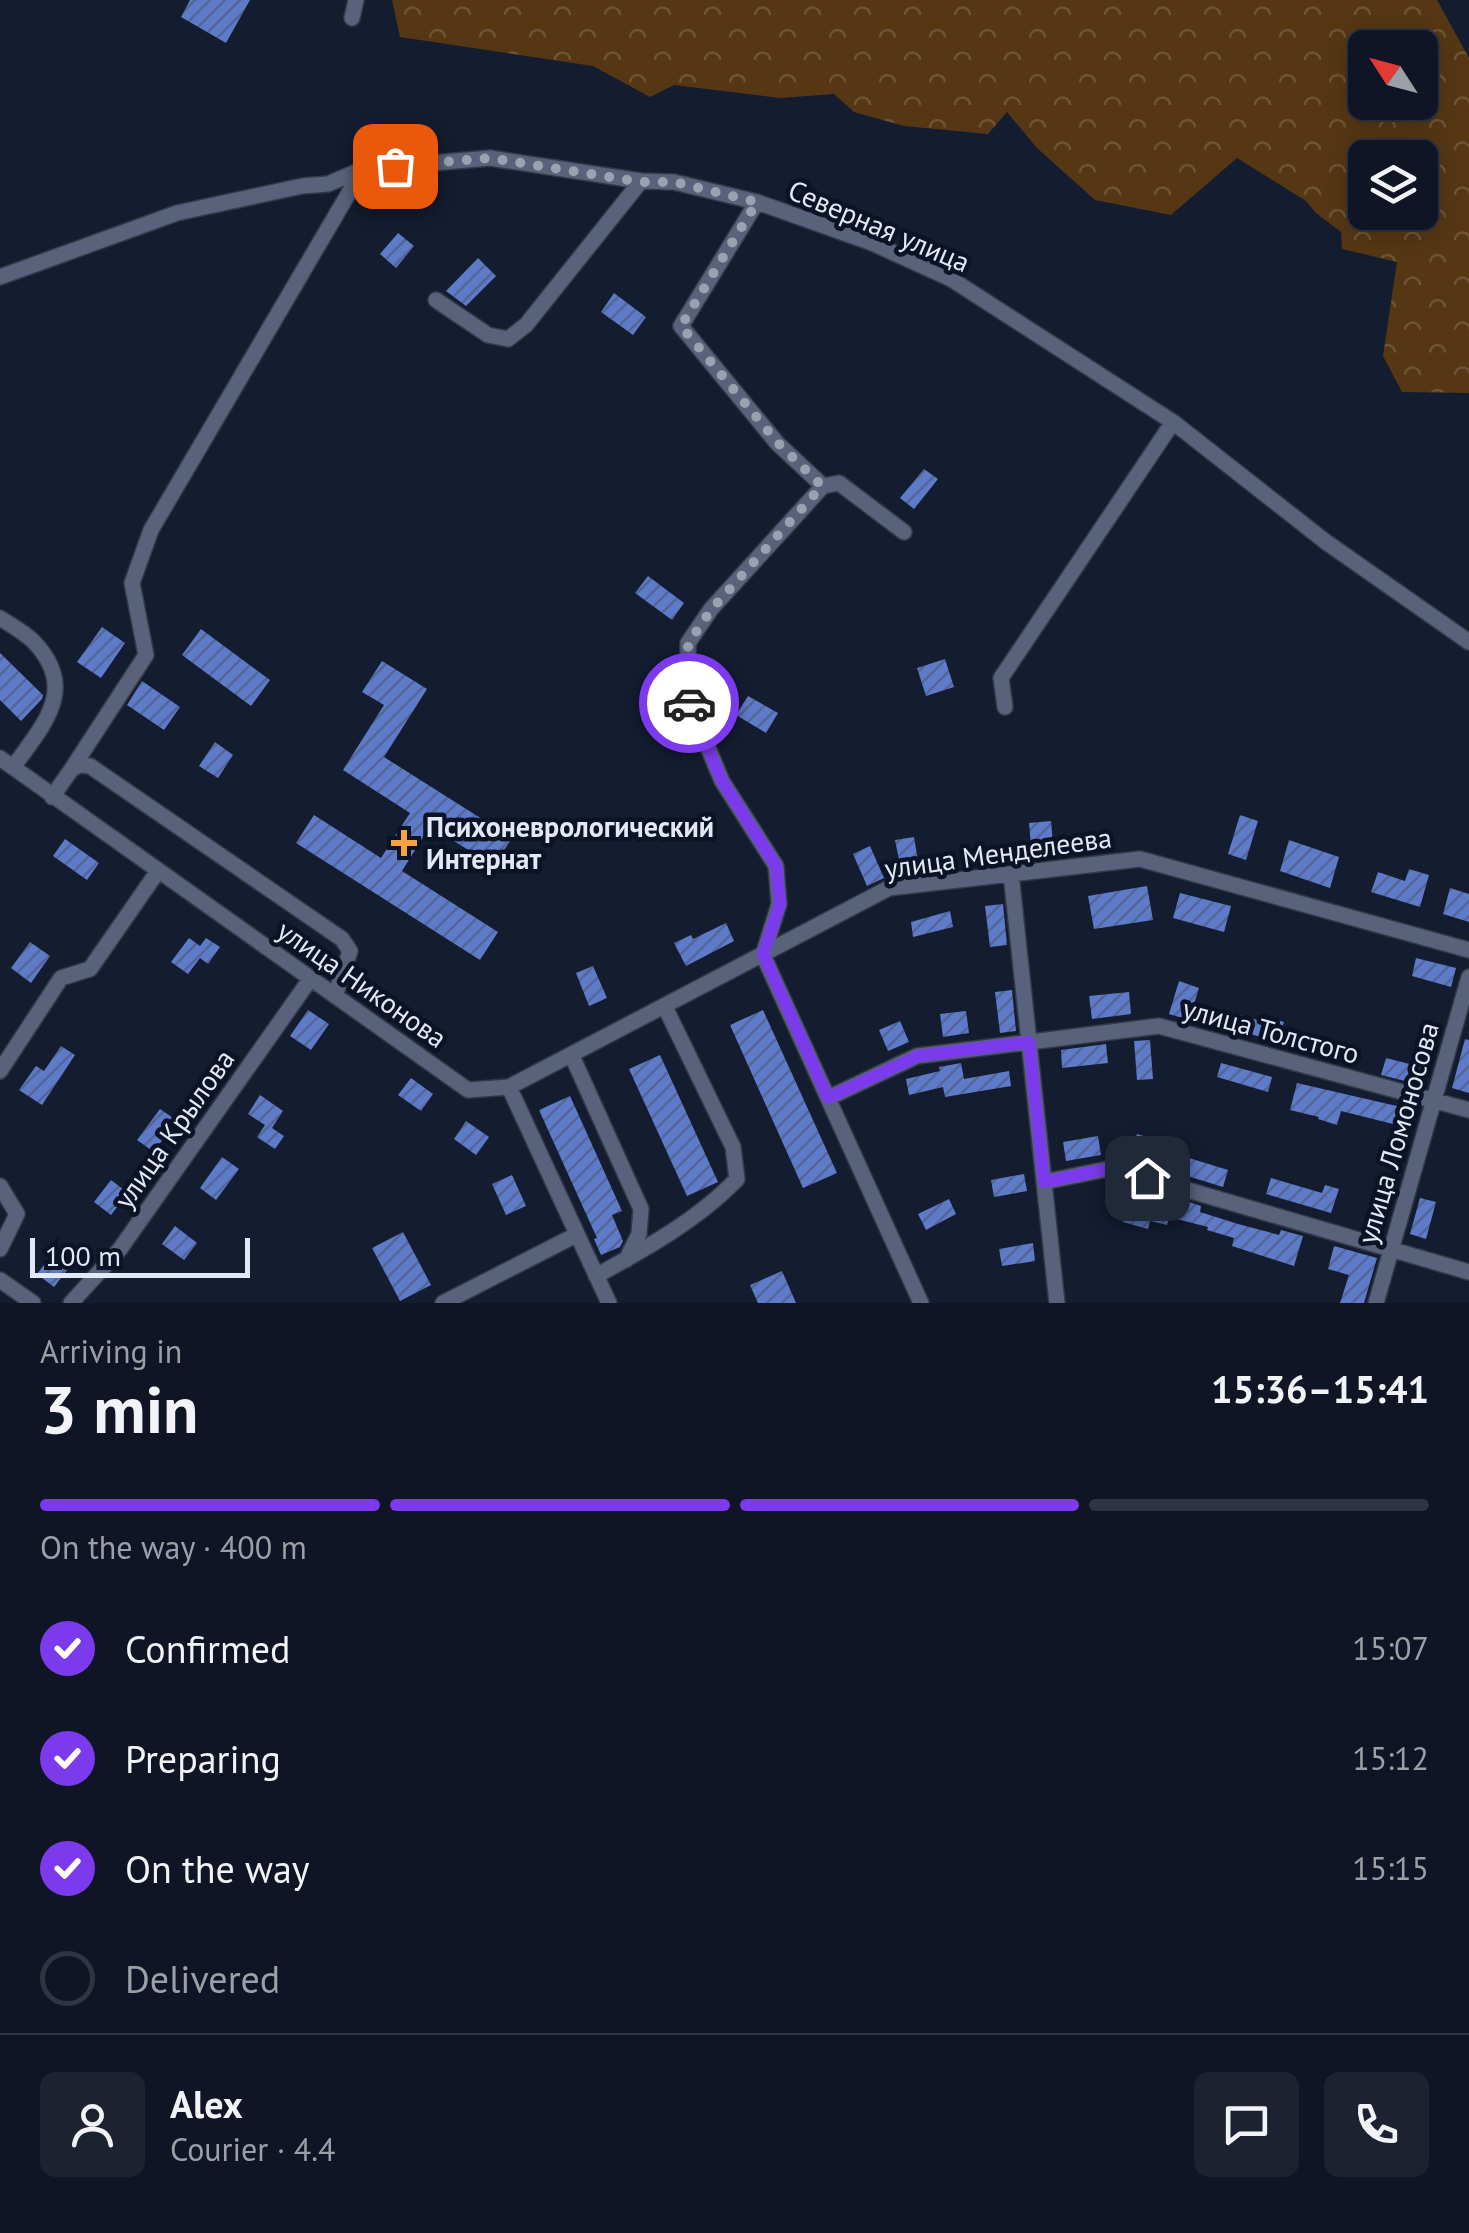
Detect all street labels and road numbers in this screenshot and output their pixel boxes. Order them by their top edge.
street label: Северная улица [783,171,976,280]
street label: улица Менделеева [882,818,1114,887]
street label: улица Никонова [270,911,454,1056]
street label: улица Толстого [1179,989,1364,1072]
street label: улица Ломоносова [1348,1018,1447,1248]
street label: улица Крылова [105,1042,242,1216]

